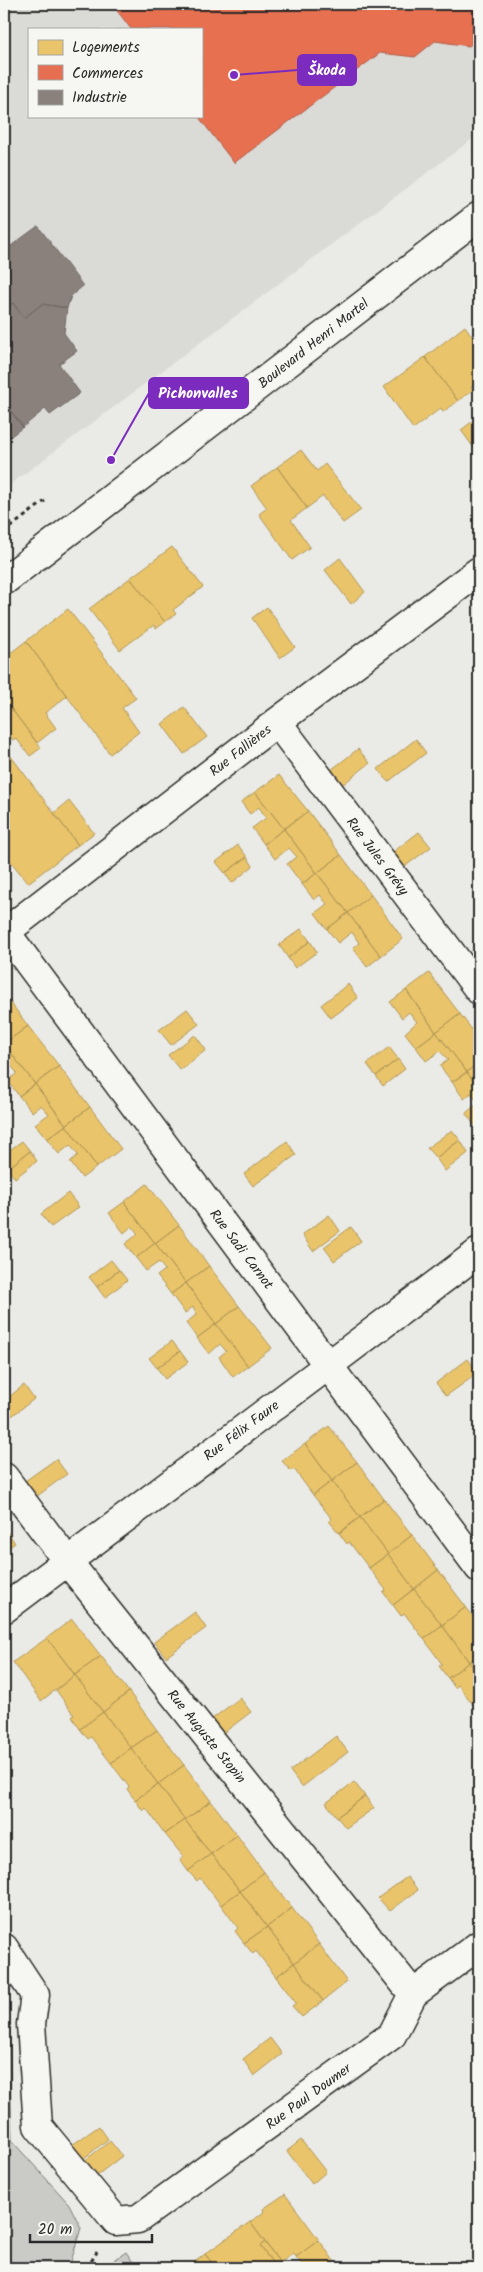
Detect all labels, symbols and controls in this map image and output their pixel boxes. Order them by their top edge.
legend [28,28,202,118]
text: Logements [72,36,140,60]
callout: Škoda [298,55,356,85]
text: Škoda [308,59,346,83]
text: Commerces [72,62,144,86]
text: Industrie [72,86,127,110]
street label: Boulevard Henri Martel [253,293,374,394]
callout: Pichonvalles [149,378,248,408]
text: Pichonvalles [158,382,238,406]
street label: Rue Fallières [205,719,277,782]
street label: Rue Jules Grévy [340,813,414,901]
street label: Rue Sadi Carnot [204,1205,279,1295]
street label: Rue Félix Faure [199,1394,285,1467]
street label: Rue Auguste Stopin [161,1685,251,1788]
street label: Rue Paul Doumer [261,2057,357,2135]
scale bar [30,2212,152,2244]
text: 20 m [38,2218,72,2242]

